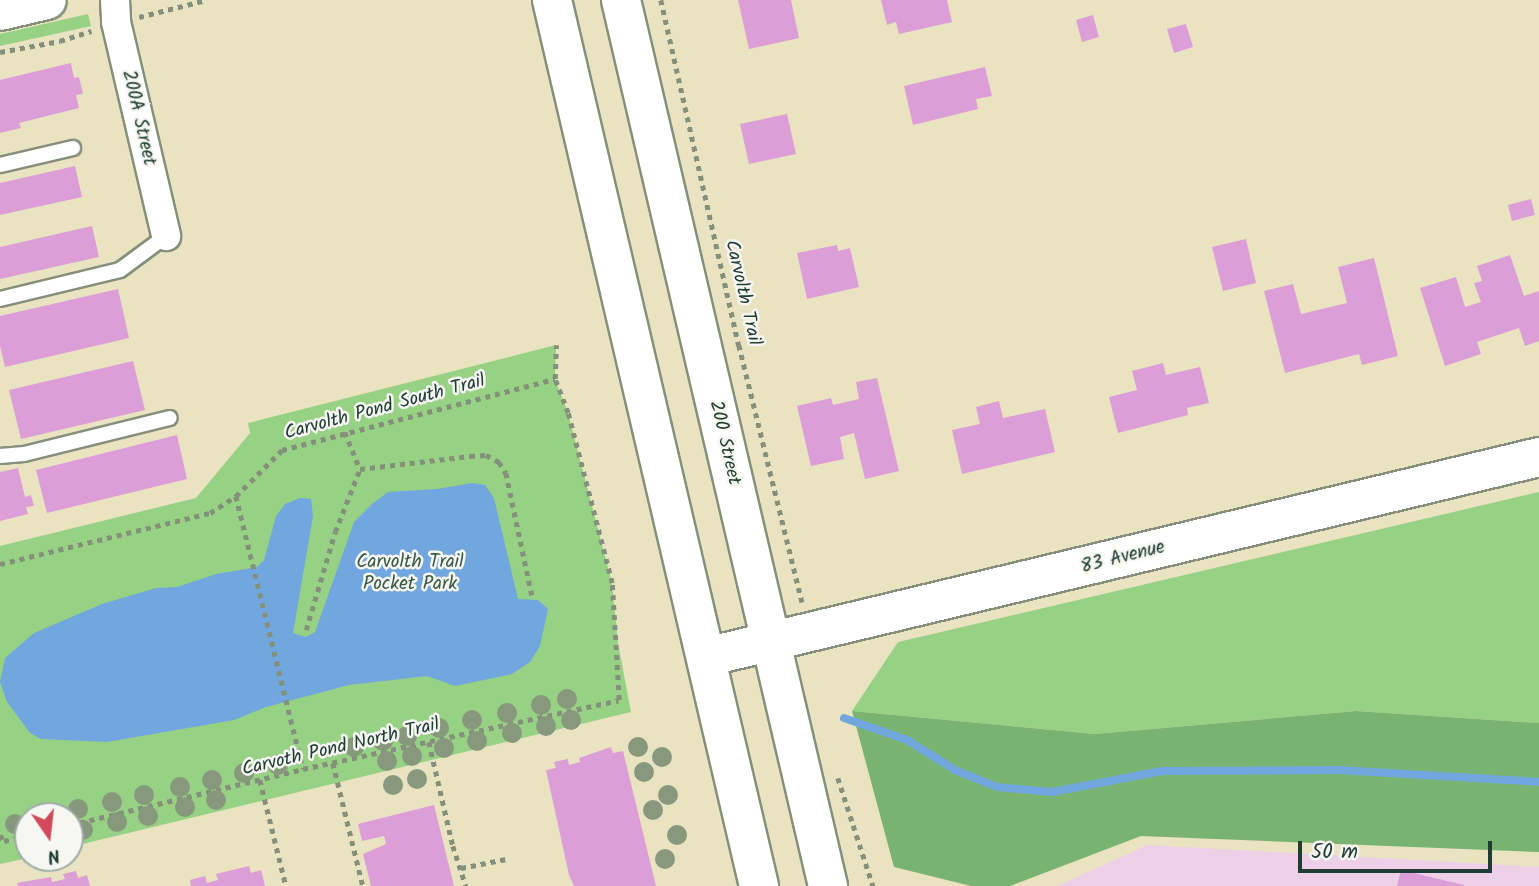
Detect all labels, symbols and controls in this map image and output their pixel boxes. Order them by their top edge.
street label: 200A Street [116,68,160,168]
street label: Carvolth Trail [719,238,765,348]
street label: Carvolth Pond South Trail [282,370,488,446]
street label: 200 Street [703,399,745,487]
street label: 83 Avenue [1079,537,1167,579]
park label: Carvolth Trail Pocket Park [356,552,464,596]
street label: Carvoth Pond North Trail [240,714,442,782]
north arrow [14,802,84,872]
scale bar [1301,826,1495,870]
text: 50 m [1311,836,1358,869]
text: N [44,839,63,871]

